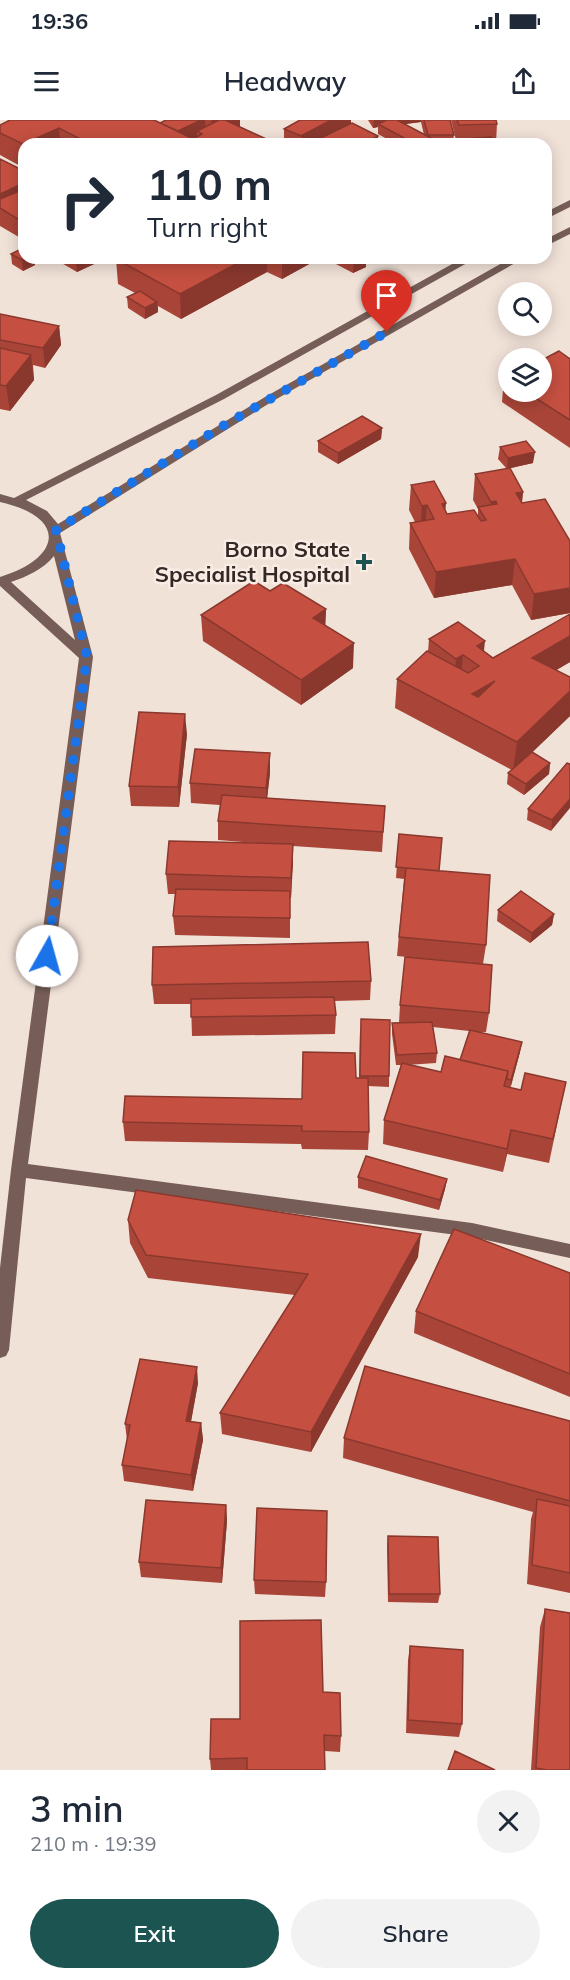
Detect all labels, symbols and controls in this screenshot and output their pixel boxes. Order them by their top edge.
text: 19:36 [30,7,88,35]
text: Headway [224,64,346,98]
icon: menu [30,65,63,98]
icon: share [507,65,540,98]
text: 110 m [147,158,272,211]
icon: right [48,162,126,240]
text: Turn right [147,210,267,244]
pin [361,270,412,332]
icon: arrive [370,279,403,312]
map controls [498,282,552,402]
button: search [498,282,552,336]
button: layers [498,348,552,402]
place label: Borno State Specialist Hospital [155,535,350,588]
marker: Borno State Specialist Hospital [355,553,373,571]
position arrow [15,924,79,988]
text: 3 min [30,1786,124,1831]
button: close [477,1790,540,1853]
text: 210 m · 19:39 [30,1831,156,1856]
button: Exit [30,1899,279,1968]
button: Share [291,1899,540,1968]

